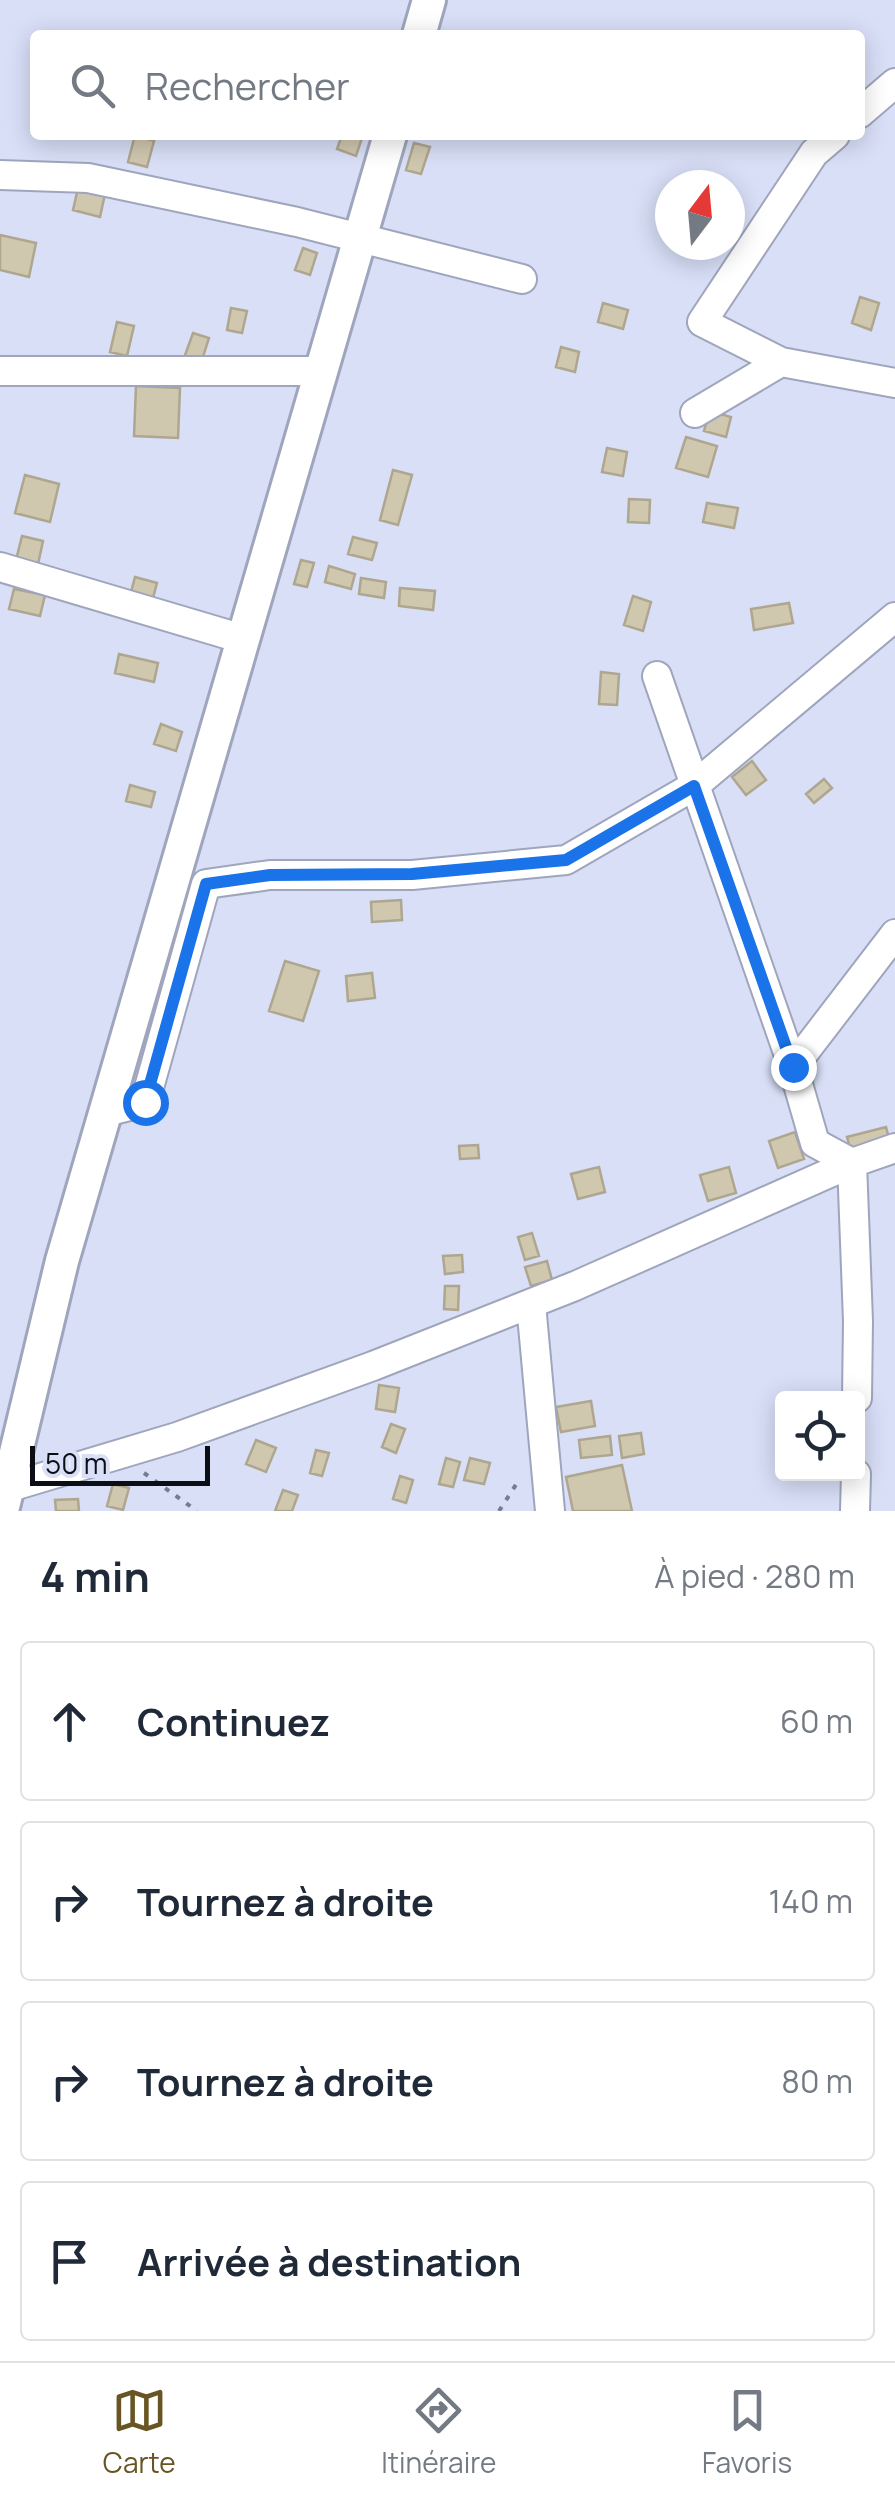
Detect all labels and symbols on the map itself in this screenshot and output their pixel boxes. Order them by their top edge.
north arrow [655,170,745,260]
route end [771,1045,817,1091]
route start [123,1080,169,1126]
scale bar [30,1441,210,1486]

